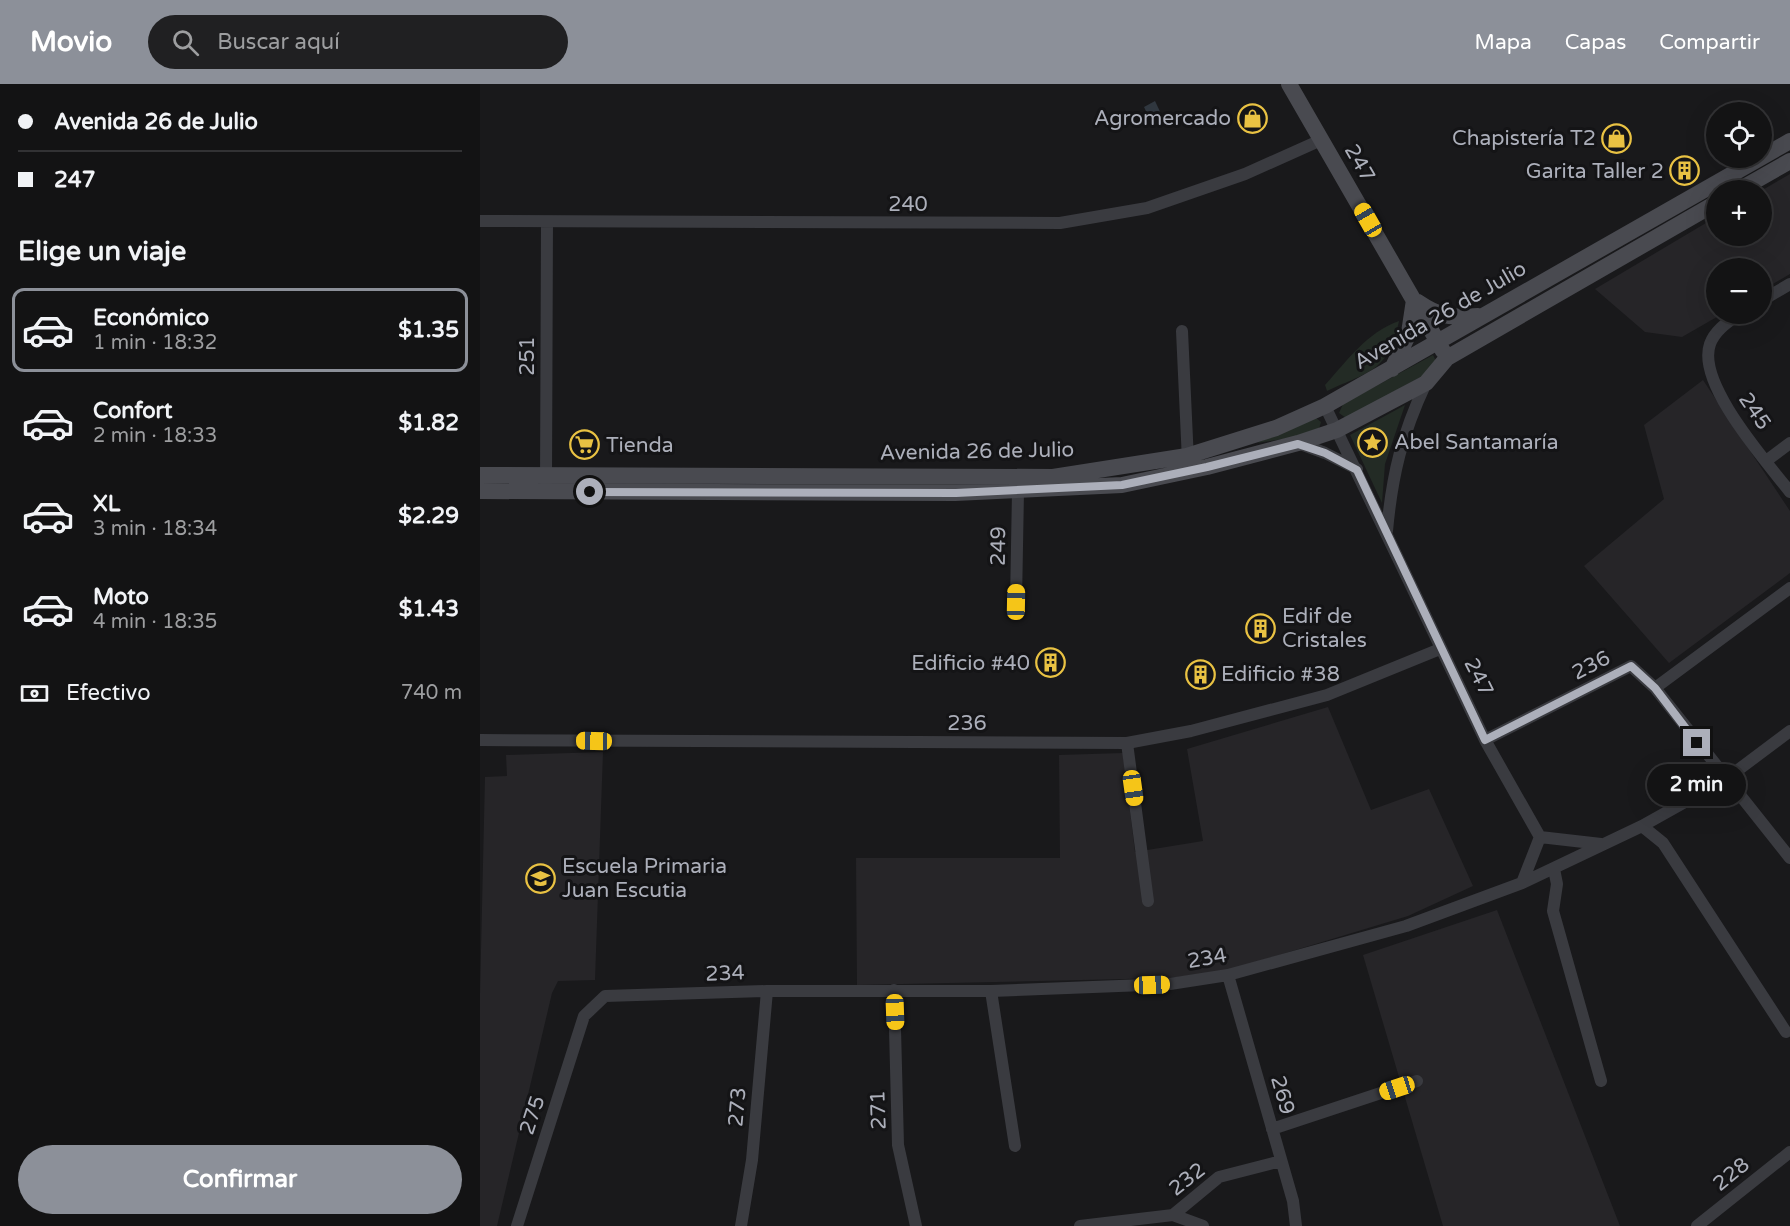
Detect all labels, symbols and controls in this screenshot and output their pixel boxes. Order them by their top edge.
search box [148,15,568,69]
text: Movio [30,25,112,59]
icon: search [169,26,202,59]
text: Buscar aquí [217,29,340,55]
text: Mapa [1475,30,1532,55]
text: Capas [1565,30,1626,55]
text: Compartir [1659,30,1760,55]
shop icon: Agromercado [1236,102,1268,134]
map controls [1706,102,1772,324]
button: locate [1706,102,1772,168]
place label: Agromercado [1094,106,1231,131]
text: Avenida 26 de Julio [54,109,258,135]
shop icon: Chapistería T2 [1601,122,1633,154]
place label: Chapistería T2 [1452,126,1596,151]
street label: 247 [1339,140,1380,187]
building icon: Garita Taller 2 [1669,155,1701,187]
place label: Garita Taller 2 [1526,159,1664,184]
text: 247 [54,167,95,193]
button: + [1706,180,1772,246]
street label: 240 [888,192,928,217]
car [1351,200,1385,240]
text: Elige un viaje [18,235,186,268]
street label: Avenida 26 de Julio [1350,256,1531,375]
button: − [1706,258,1772,324]
icon: car [21,303,75,357]
text: Económico [93,305,209,331]
text: $1.35 [398,317,459,343]
text: 1 min · 18:32 [93,331,217,355]
street label: 251 [515,336,540,376]
street label: 245 [1733,388,1776,435]
icon: car [21,396,75,450]
text: Confort [93,398,172,424]
text: $1.82 [398,410,459,436]
text: 2 min · 18:33 [93,424,217,448]
place icon: Abel Santamaría [1357,426,1389,458]
supermarket icon: Tienda [569,429,601,461]
place label: Abel Santamaría [1394,430,1559,455]
place label: Tienda [606,433,674,458]
street label: Avenida 26 de Julio [880,437,1074,466]
route start [576,478,603,505]
icon: car [21,489,75,543]
text: XL [93,491,120,517]
text: $2.29 [398,503,459,529]
text: 3 min · 18:34 [93,517,217,541]
street label: 249 [986,526,1011,566]
icon: car [21,582,75,636]
text: Moto [93,584,149,610]
car [1007,584,1025,620]
text: $1.43 [399,596,459,622]
place label: Edif de Cristales [1282,604,1367,653]
text: 4 min · 18:35 [93,610,217,634]
building icon: Edif de Cristales [1245,612,1277,644]
street label: 236 [1568,645,1615,686]
building icon: Edificio #40 [1035,647,1067,679]
place label: Edificio #40 [911,651,1030,676]
street label: 247 [1458,654,1499,701]
building icon: Edificio #38 [1184,658,1216,690]
place label: Edificio #38 [1221,662,1340,687]
icon: cash [18,677,51,710]
text: Efectivo [66,680,151,706]
text: 740 m [401,681,462,705]
street label: 236 [947,711,987,736]
route end [1683,729,1710,756]
car [576,732,612,750]
callout: 2 min [1648,764,1746,806]
car [1122,769,1144,807]
text: 2 min [1670,773,1723,797]
place label: Escuela Primaria Juan Escutia [562,854,727,903]
school or university icon: Escuela Primaria Juan Escutia [525,862,557,894]
street label: 234 [1185,943,1229,974]
street label: 234 [705,960,745,987]
car [1134,975,1170,995]
car [885,994,905,1030]
street label: 269 [1265,1073,1300,1118]
car [1377,1074,1417,1102]
street label: 273 [723,1086,752,1128]
street label: 271 [865,1090,892,1130]
street label: 275 [514,1092,550,1138]
button: Confirmar [18,1145,462,1214]
street label: 228 [1708,1152,1755,1197]
street label: 232 [1164,1157,1211,1201]

